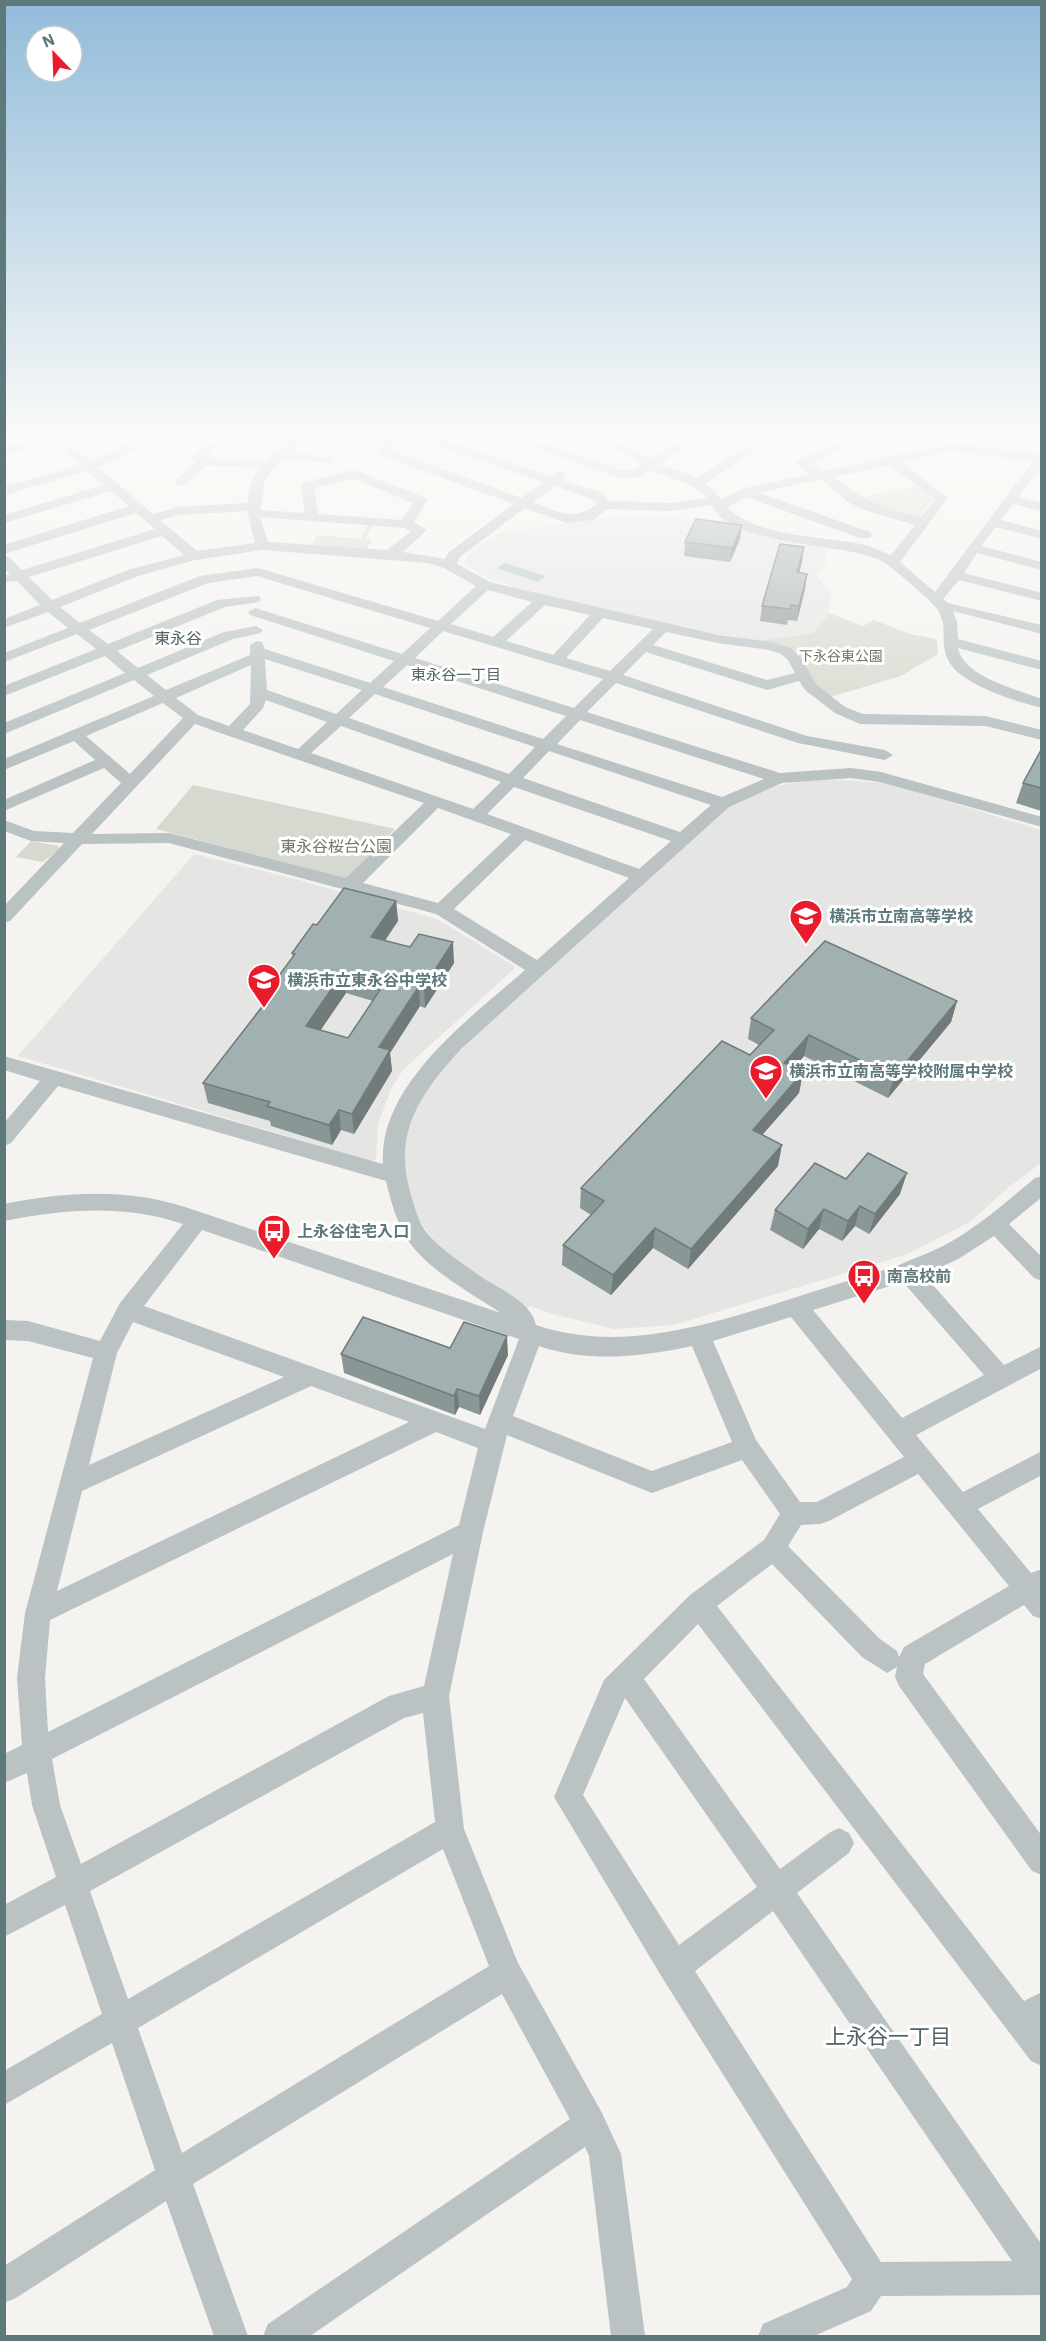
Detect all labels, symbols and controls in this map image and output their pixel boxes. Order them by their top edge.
north arrow [24,24,84,84]
text: N [39,29,57,52]
district label: 東永谷 [154,628,202,648]
park label: 下永谷東公園 [799,647,883,665]
district label: 東永谷一丁目 [411,665,501,684]
park label: 東永谷桜台公園 [280,836,392,856]
school or university icon: 横浜市立南高等学校 [788,898,824,945]
place label: 横浜市立南高等学校 [829,906,973,926]
school or university icon: 横浜市立東永谷中学校 [246,962,282,1009]
place label: 横浜市立東永谷中学校 [287,970,447,990]
school or university icon: 横浜市立南高等学校附属中学校 [748,1053,784,1100]
place label: 横浜市立南高等学校附属中学校 [789,1061,1013,1081]
bus stop icon: 上永谷住宅入口 [256,1213,292,1260]
place label: 上永谷住宅入口 [297,1221,409,1241]
bus stop icon: 南高校前 [846,1258,882,1305]
place label: 南高校前 [887,1266,951,1286]
district label: 上永谷一丁目 [825,2022,951,2050]

